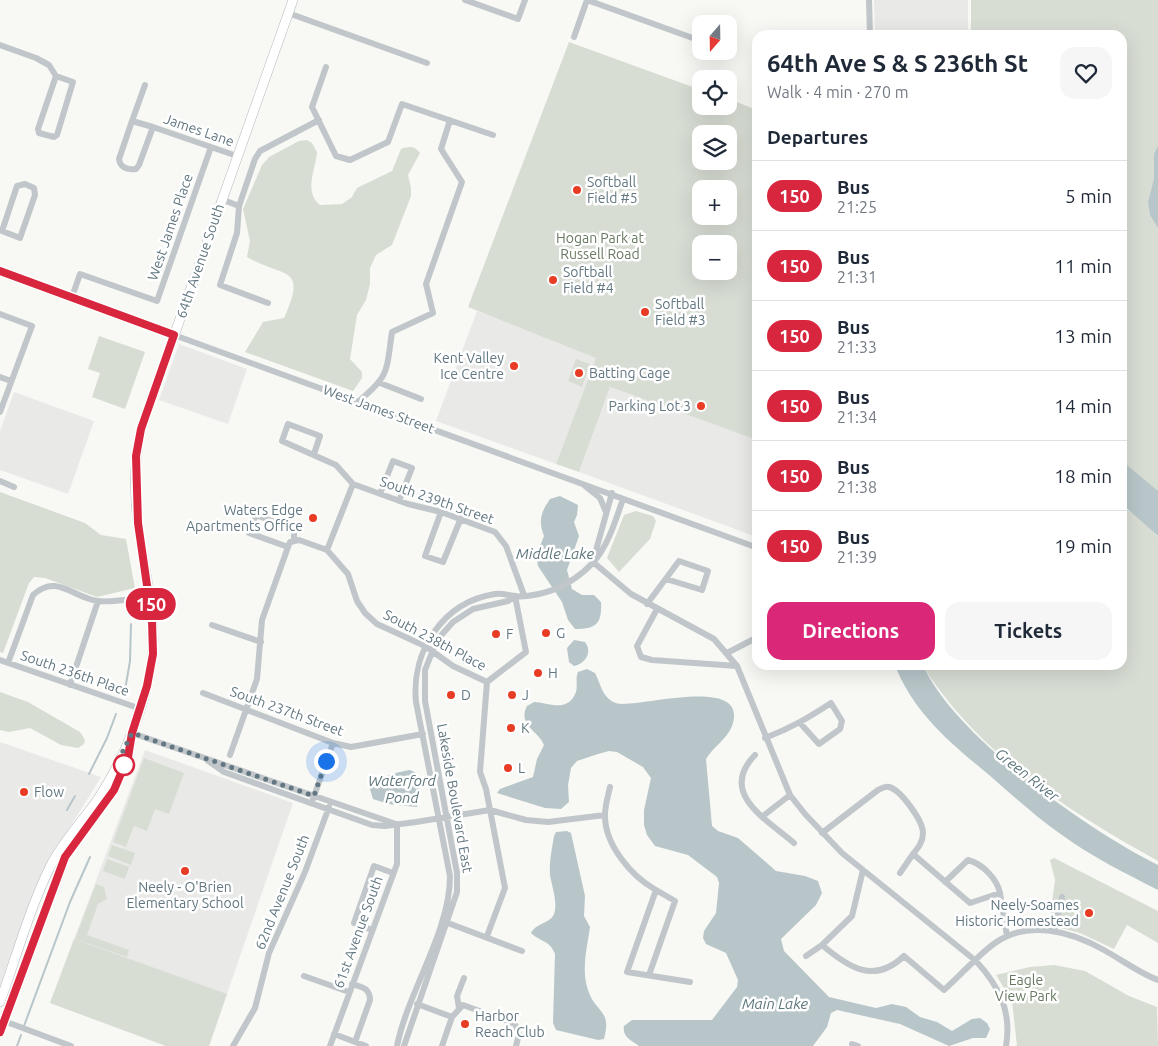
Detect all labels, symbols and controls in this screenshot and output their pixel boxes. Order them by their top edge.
north arrow [692,15,738,60]
map controls [692,15,737,280]
button: heart [1060,47,1112,99]
text: 64th Ave S & S 236th St [767,50,1028,77]
button: locate [692,70,737,115]
text: Walk · 4 min · 270 m [767,83,909,101]
street label: James Lane [162,111,236,149]
button: layers [692,125,737,170]
text: Departures [767,126,868,148]
street label: West James Place [144,171,196,283]
place label: Softball Field #5 [587,174,638,206]
text: Bus [837,176,870,198]
button: + [692,180,737,225]
marker: Softball Field #5 [571,184,583,196]
text: 5 min [1065,185,1112,207]
text: 150 [779,186,810,206]
text: 21:25 [837,198,877,216]
street label: 64th Avenue South [173,202,227,320]
park label: Hogan Park at Russell Road [556,230,645,262]
button: − [692,235,737,280]
text: Bus [837,246,870,268]
text: 11 min [1054,255,1112,277]
text: 150 [779,256,810,276]
place label: Softball Field #4 [563,264,614,296]
text: 21:31 [837,268,877,286]
marker: Softball Field #4 [547,274,559,286]
place label: Softball Field #3 [655,296,706,328]
marker: Softball Field #3 [639,306,651,318]
text: Bus [837,316,870,338]
text: 13 min [1054,325,1112,347]
text: 150 [779,326,810,346]
text: 21:33 [837,338,877,356]
place label: Kent Valley Ice Centre [434,350,504,382]
marker: Kent Valley Ice Centre [508,360,520,372]
place label: Batting Cage [589,365,670,381]
marker: Batting Cage [573,367,585,379]
street label: West James Street [321,381,437,437]
text: Bus [837,386,870,408]
text: 14 min [1054,395,1112,417]
text: 150 [779,396,810,416]
place label: Parking Lot 3 [609,398,691,414]
marker: Parking Lot 3 [695,400,707,412]
text: 21:34 [837,408,877,426]
text: Bus [837,456,870,478]
text: 18 min [1054,465,1112,487]
text: 150 [779,466,810,486]
street label: South 239th Street [378,473,497,527]
text: 21:38 [837,478,877,496]
place label: Waters Edge Apartments Office [186,502,303,534]
marker: Waters Edge Apartments Office [307,512,319,524]
text: Bus [837,526,870,548]
text: 19 min [1054,535,1112,557]
text: 150 [779,536,810,556]
water label: Middle Lake [516,545,594,562]
text: 21:39 [837,548,877,566]
line badge: 150 [122,588,180,620]
text: 150 [136,594,166,614]
button: Directions [767,602,935,660]
button: Tickets [945,602,1112,660]
street label: South 238th Place [381,606,489,674]
place label: G [556,625,565,641]
place label: F [506,626,513,642]
marker: G [540,627,552,639]
marker: F [490,628,502,640]
street label: South 236th Place [18,647,132,699]
place label: H [548,665,558,681]
marker: H [532,667,544,679]
street label: South 237th Street [228,683,346,739]
place label: D [461,687,471,703]
place label: J [522,687,529,703]
marker: D [445,689,457,701]
marker: J [506,689,518,701]
place label: K [521,720,530,736]
street label: Lakeside Boulevard East [434,722,476,874]
marker: K [505,722,517,734]
water label: Green River [992,745,1063,805]
your location [314,749,339,774]
unlabelled marker [113,754,135,776]
place label: L [518,760,525,776]
marker: L [502,762,514,774]
water label: Waterford Pond [368,772,437,806]
place label: Flow [34,784,64,800]
marker: Flow [18,786,30,798]
street label: 62nd Avenue South [252,832,312,952]
marker: Neely - O'Brien Elementary School [179,865,191,877]
street label: 61st Avenue South [330,874,386,990]
place label: Neely - O'Brien Elementary School [126,879,244,911]
place label: Neely-Soames Historic Homestead [955,897,1079,929]
marker: Neely-Soames Historic Homestead [1083,907,1095,919]
park label: Eagle View Park [995,972,1057,1004]
water label: Main Lake [742,995,809,1012]
place label: Harbor Reach Club [475,1008,545,1040]
marker: Harbor Reach Club [459,1018,471,1030]

